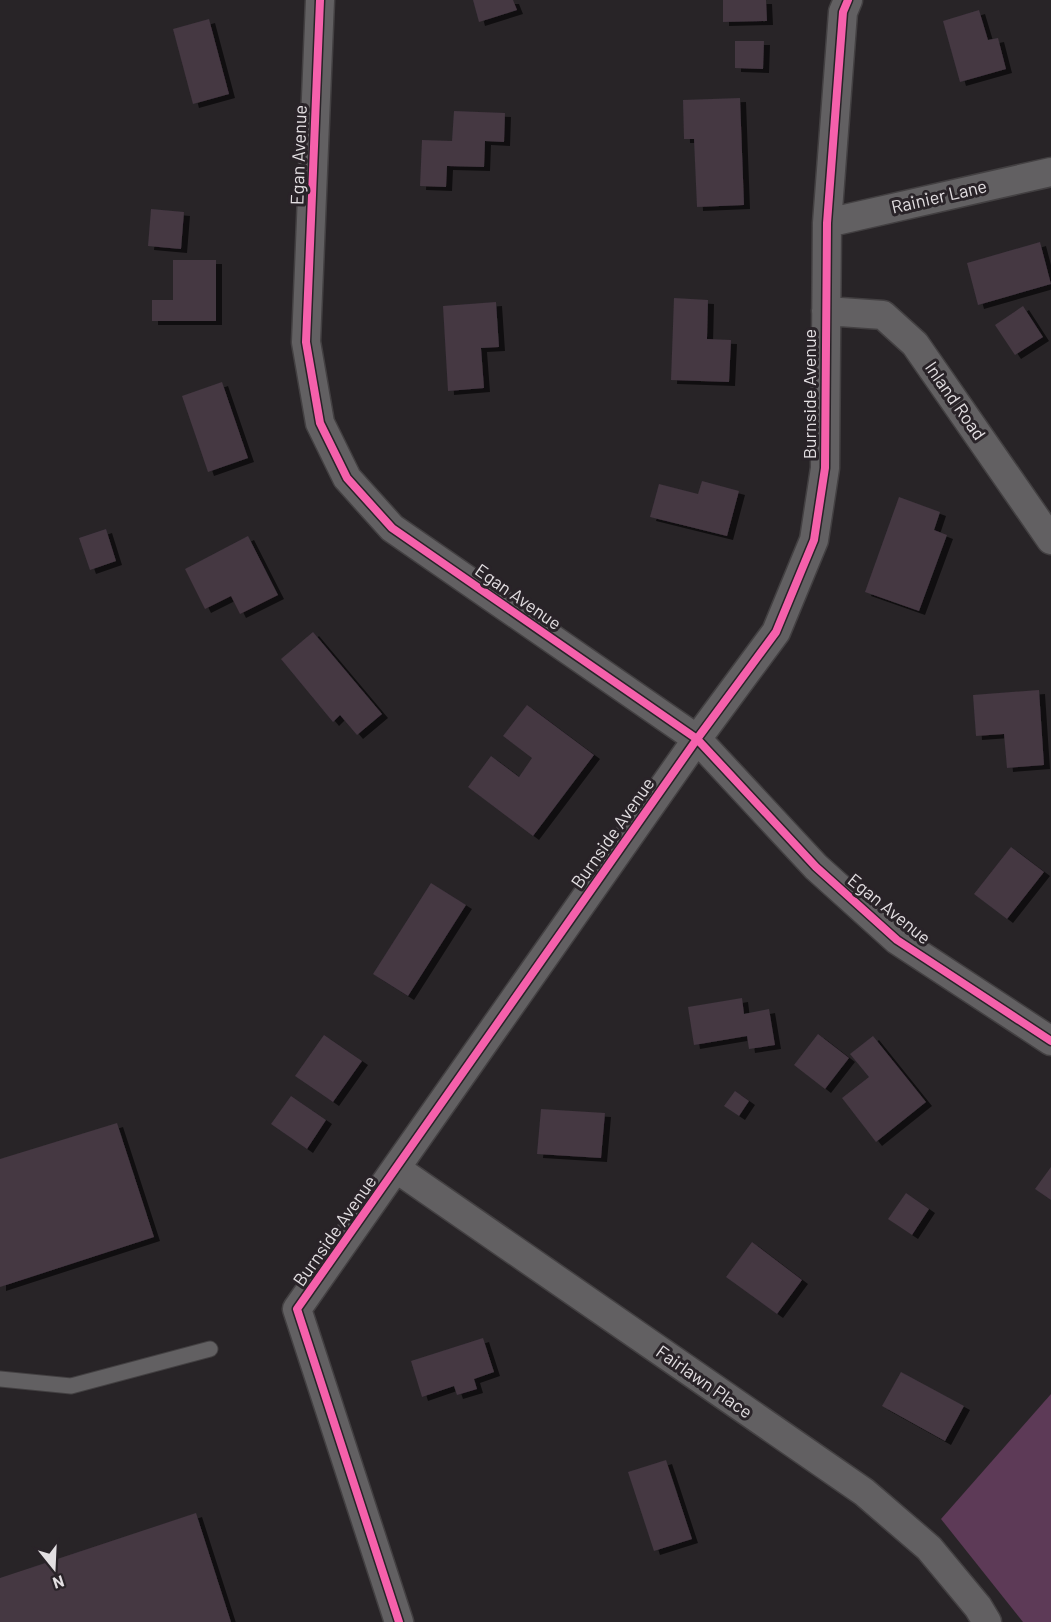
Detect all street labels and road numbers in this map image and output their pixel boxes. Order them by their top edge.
street label: Egan Avenue [285,104,311,205]
street label: Rainier Lane [889,174,989,218]
street label: Burnside Avenue [798,329,820,459]
street label: Inland Road [921,357,991,444]
street label: Egan Avenue [471,558,566,634]
street label: Burnside Avenue [566,773,659,892]
street label: Egan Avenue [844,868,936,948]
street label: Burnside Avenue [288,1171,381,1290]
street label: Fairlawn Place [652,1340,757,1422]

